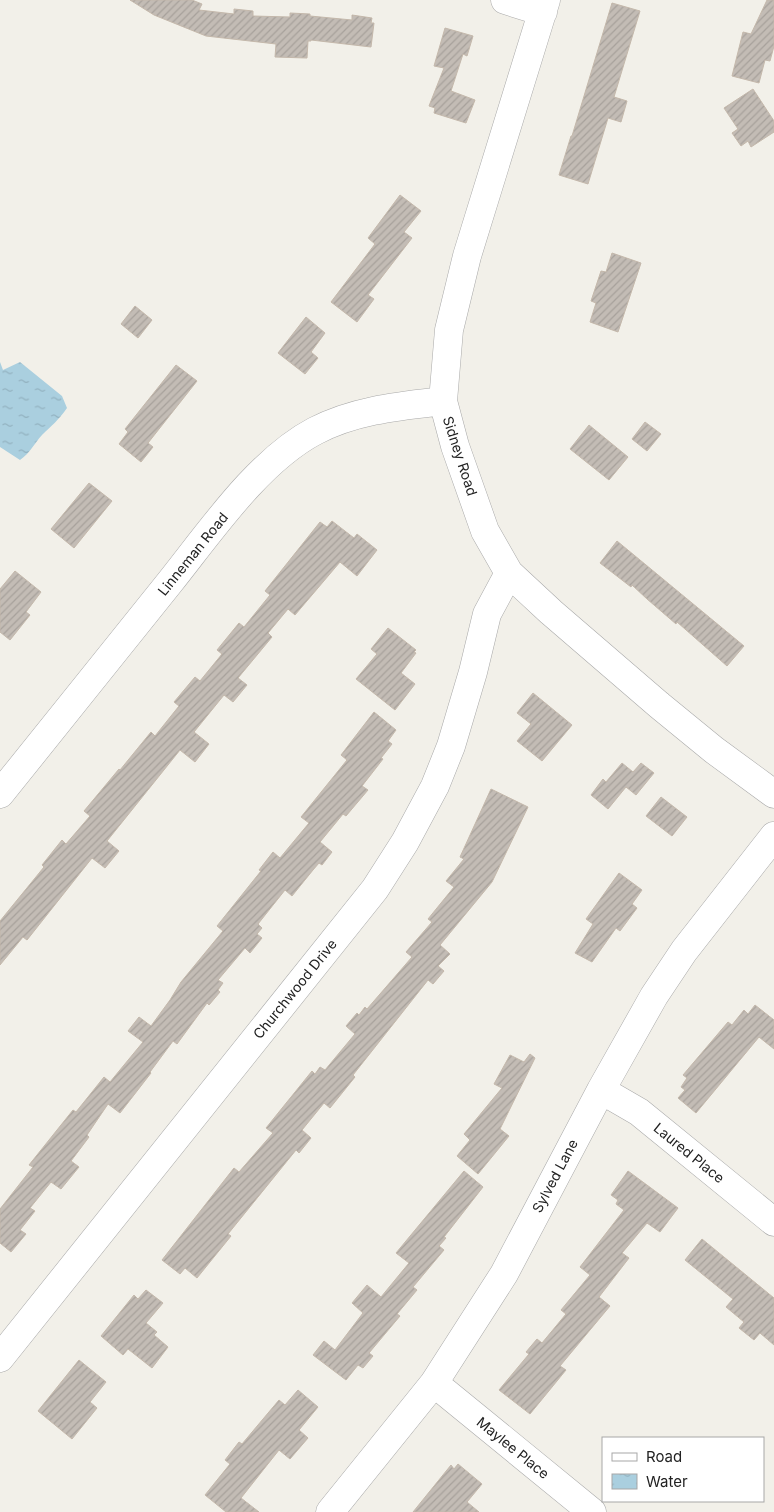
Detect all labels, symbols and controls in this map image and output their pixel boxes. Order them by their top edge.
street label: Sidney Road [440,414,481,498]
street label: Linneman Road [154,509,231,599]
street label: Churchwood Drive [249,935,340,1042]
street label: Laured Place [650,1119,728,1186]
street label: Sylved Lane [528,1136,581,1215]
street label: Maylee Place [474,1413,553,1482]
legend [602,1437,764,1502]
text: Road [646,1447,682,1466]
text: Water [646,1472,688,1491]

